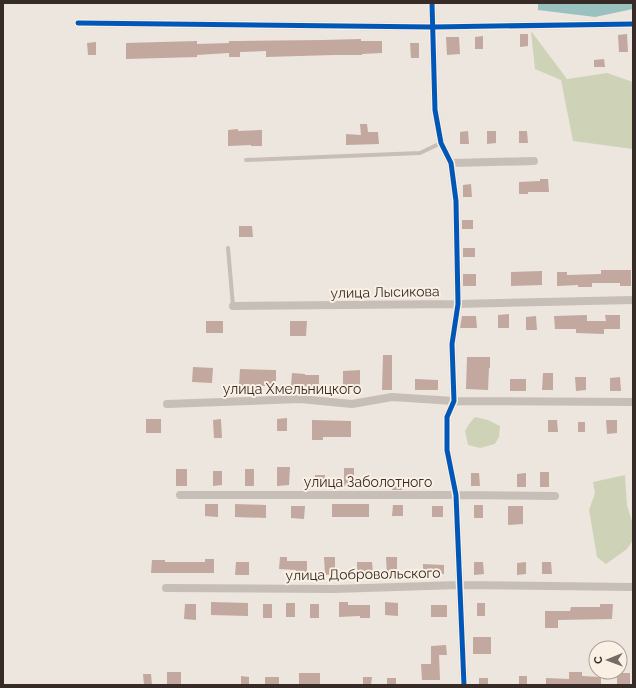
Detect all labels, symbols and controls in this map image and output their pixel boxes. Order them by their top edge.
street label: улица Лысикова [330,283,440,301]
street label: улица Хмельницкого [223,381,361,397]
street label: улица Заболотного [304,474,432,490]
street label: улица Добровольского [285,565,441,583]
north arrow [588,640,628,680]
text: С [592,656,605,664]

